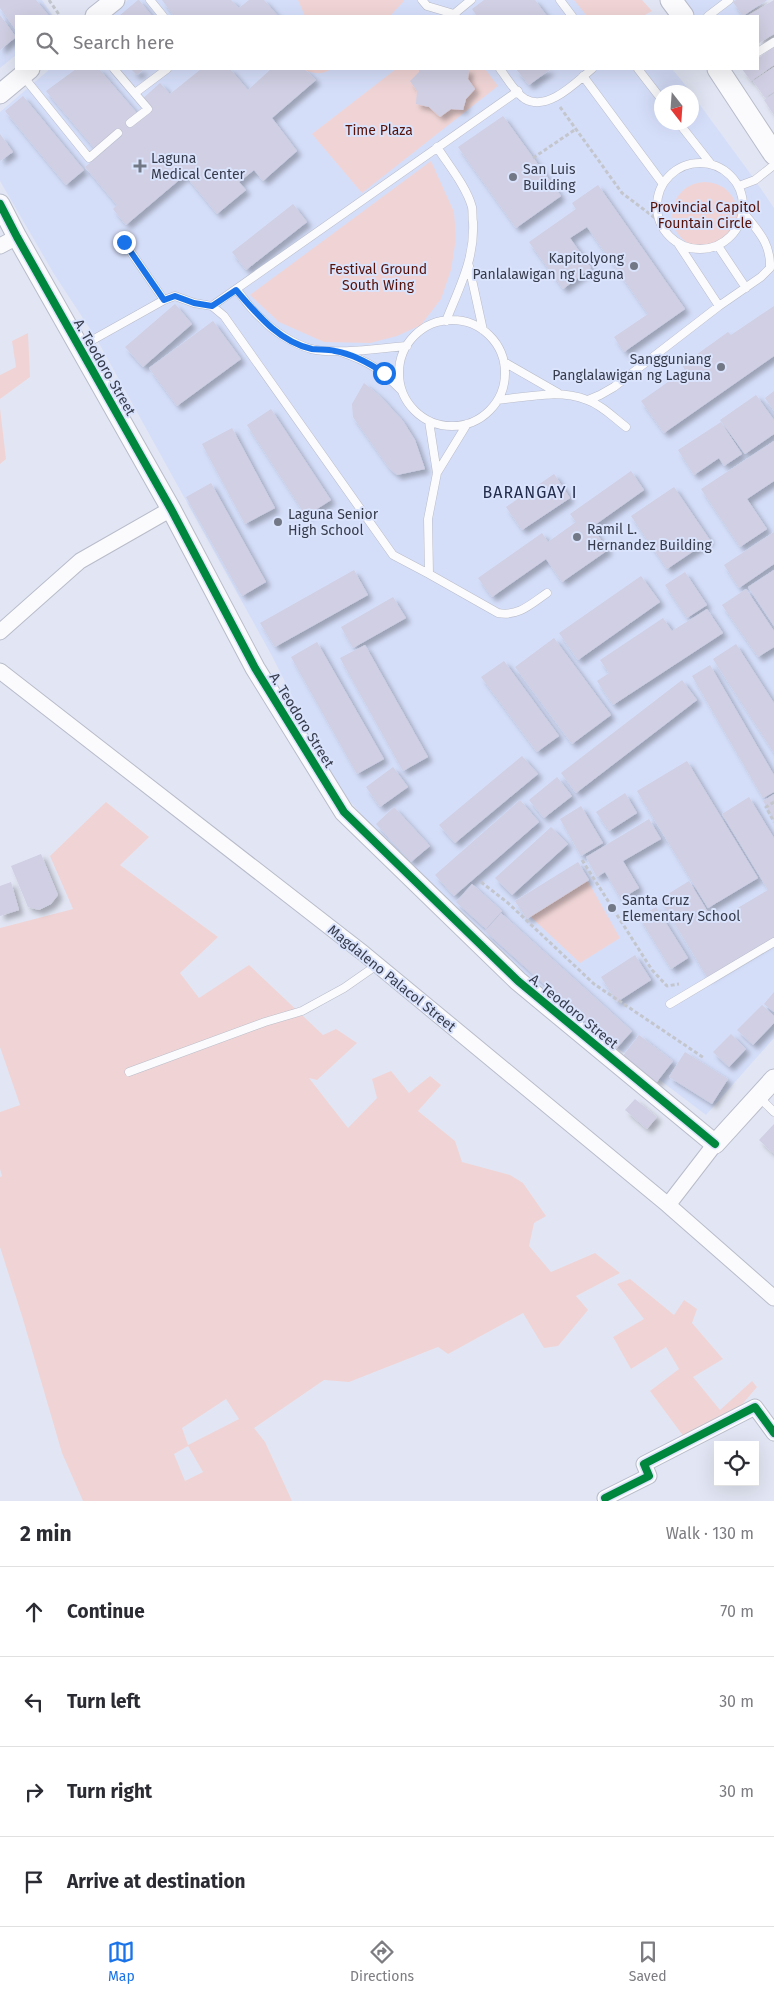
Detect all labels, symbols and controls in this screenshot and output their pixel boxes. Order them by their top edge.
search box [15,15,759,70]
icon: search [33,29,61,57]
text: Search here [73,31,174,54]
north arrow [654,85,699,130]
park label: Time Plaza [345,122,413,139]
place label: Laguna Medical Center [151,150,246,183]
marker: Laguna Medical Center [133,159,147,173]
place label: San Luis Building [523,161,576,194]
marker: San Luis Building [507,171,519,183]
park label: Provincial Capitol Fountain Circle [650,199,760,232]
route end [113,231,136,254]
place label: Kapitolyong Panlalawigan ng Laguna [473,250,625,283]
marker: Kapitolyong Panlalawigan ng Laguna [628,260,640,272]
park label: Festival Ground South Wing [329,261,427,294]
street label: A. Teodoro Street [70,316,140,419]
place label: Sangguniang Panglalawigan ng Laguna [552,351,712,384]
marker: Sangguniang Panglalawigan ng Laguna [715,361,727,373]
route start [373,362,396,385]
district label: BARANGAY I [483,483,577,502]
place label: Laguna Senior High School [288,506,379,539]
marker: Laguna Senior High School [272,516,284,528]
place label: Ramil L. Hernandez Building [587,521,712,554]
marker: Ramil L. Hernandez Building [571,531,583,543]
street label: A. Teodoro Street [266,670,338,772]
place label: Santa Cruz Elementary School [622,892,740,925]
marker: Santa Cruz Elementary School [606,902,618,914]
street label: Magdaleno Palacol Street [324,921,460,1036]
street label: A. Teodoro Street [526,971,622,1053]
map controls [714,1441,759,1486]
button: locate [714,1441,759,1486]
text: 2 min [20,1521,72,1547]
text: Walk · 130 m [666,1524,754,1543]
icon: ahead [20,1598,48,1626]
text: Continue [67,1600,145,1623]
text: 70 m [720,1602,754,1621]
icon: left [20,1688,48,1716]
text: Turn left [67,1690,141,1713]
text: 30 m [719,1692,754,1711]
icon: right [20,1778,48,1806]
text: Turn right [67,1780,152,1803]
text: 30 m [719,1782,754,1801]
icon: arrive [20,1868,48,1896]
text: Arrive at destination [67,1870,246,1893]
tab: Map [107,1938,135,1985]
tab: Directions [350,1938,414,1985]
tab: Saved [629,1938,667,1985]

